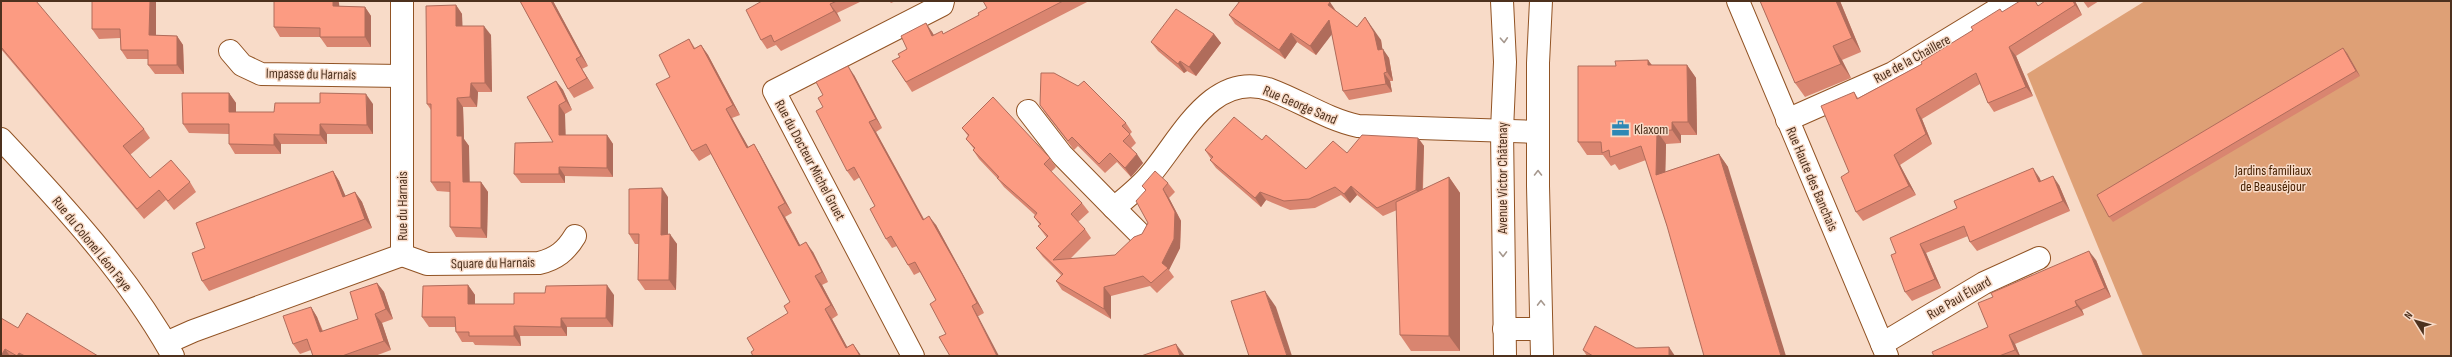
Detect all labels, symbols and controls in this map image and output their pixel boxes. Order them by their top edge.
street label: Rue de la Chaillere [1871,31,1953,87]
one-way arrow [1499,37,1508,43]
street label: Impasse du Harnais [266,65,356,83]
street label: Rue George Sand [1260,82,1340,128]
street label: Rue du Docteur Michel Gruet [771,97,849,223]
office icon: Klaxom [1611,119,1631,139]
place label: Klaxom [1634,121,1668,138]
street label: Avenue Victor Châtenay [1494,122,1511,235]
street label: Rue Haute des Banchais [1782,124,1842,234]
park label: Jardins familiaux de Beauséjour [2234,162,2312,195]
one-way arrow [1534,170,1542,176]
street label: Rue du Harnais [394,171,411,241]
street label: Rue du Colonel Léon Faye [48,193,136,295]
one-way arrow [1498,251,1507,257]
street label: Square du Harnais [451,254,535,272]
street label: Rue Paul Éluard [1924,273,1994,323]
one-way arrow [1536,300,1545,306]
north arrow [2396,301,2436,341]
text: N [2401,309,2415,322]

